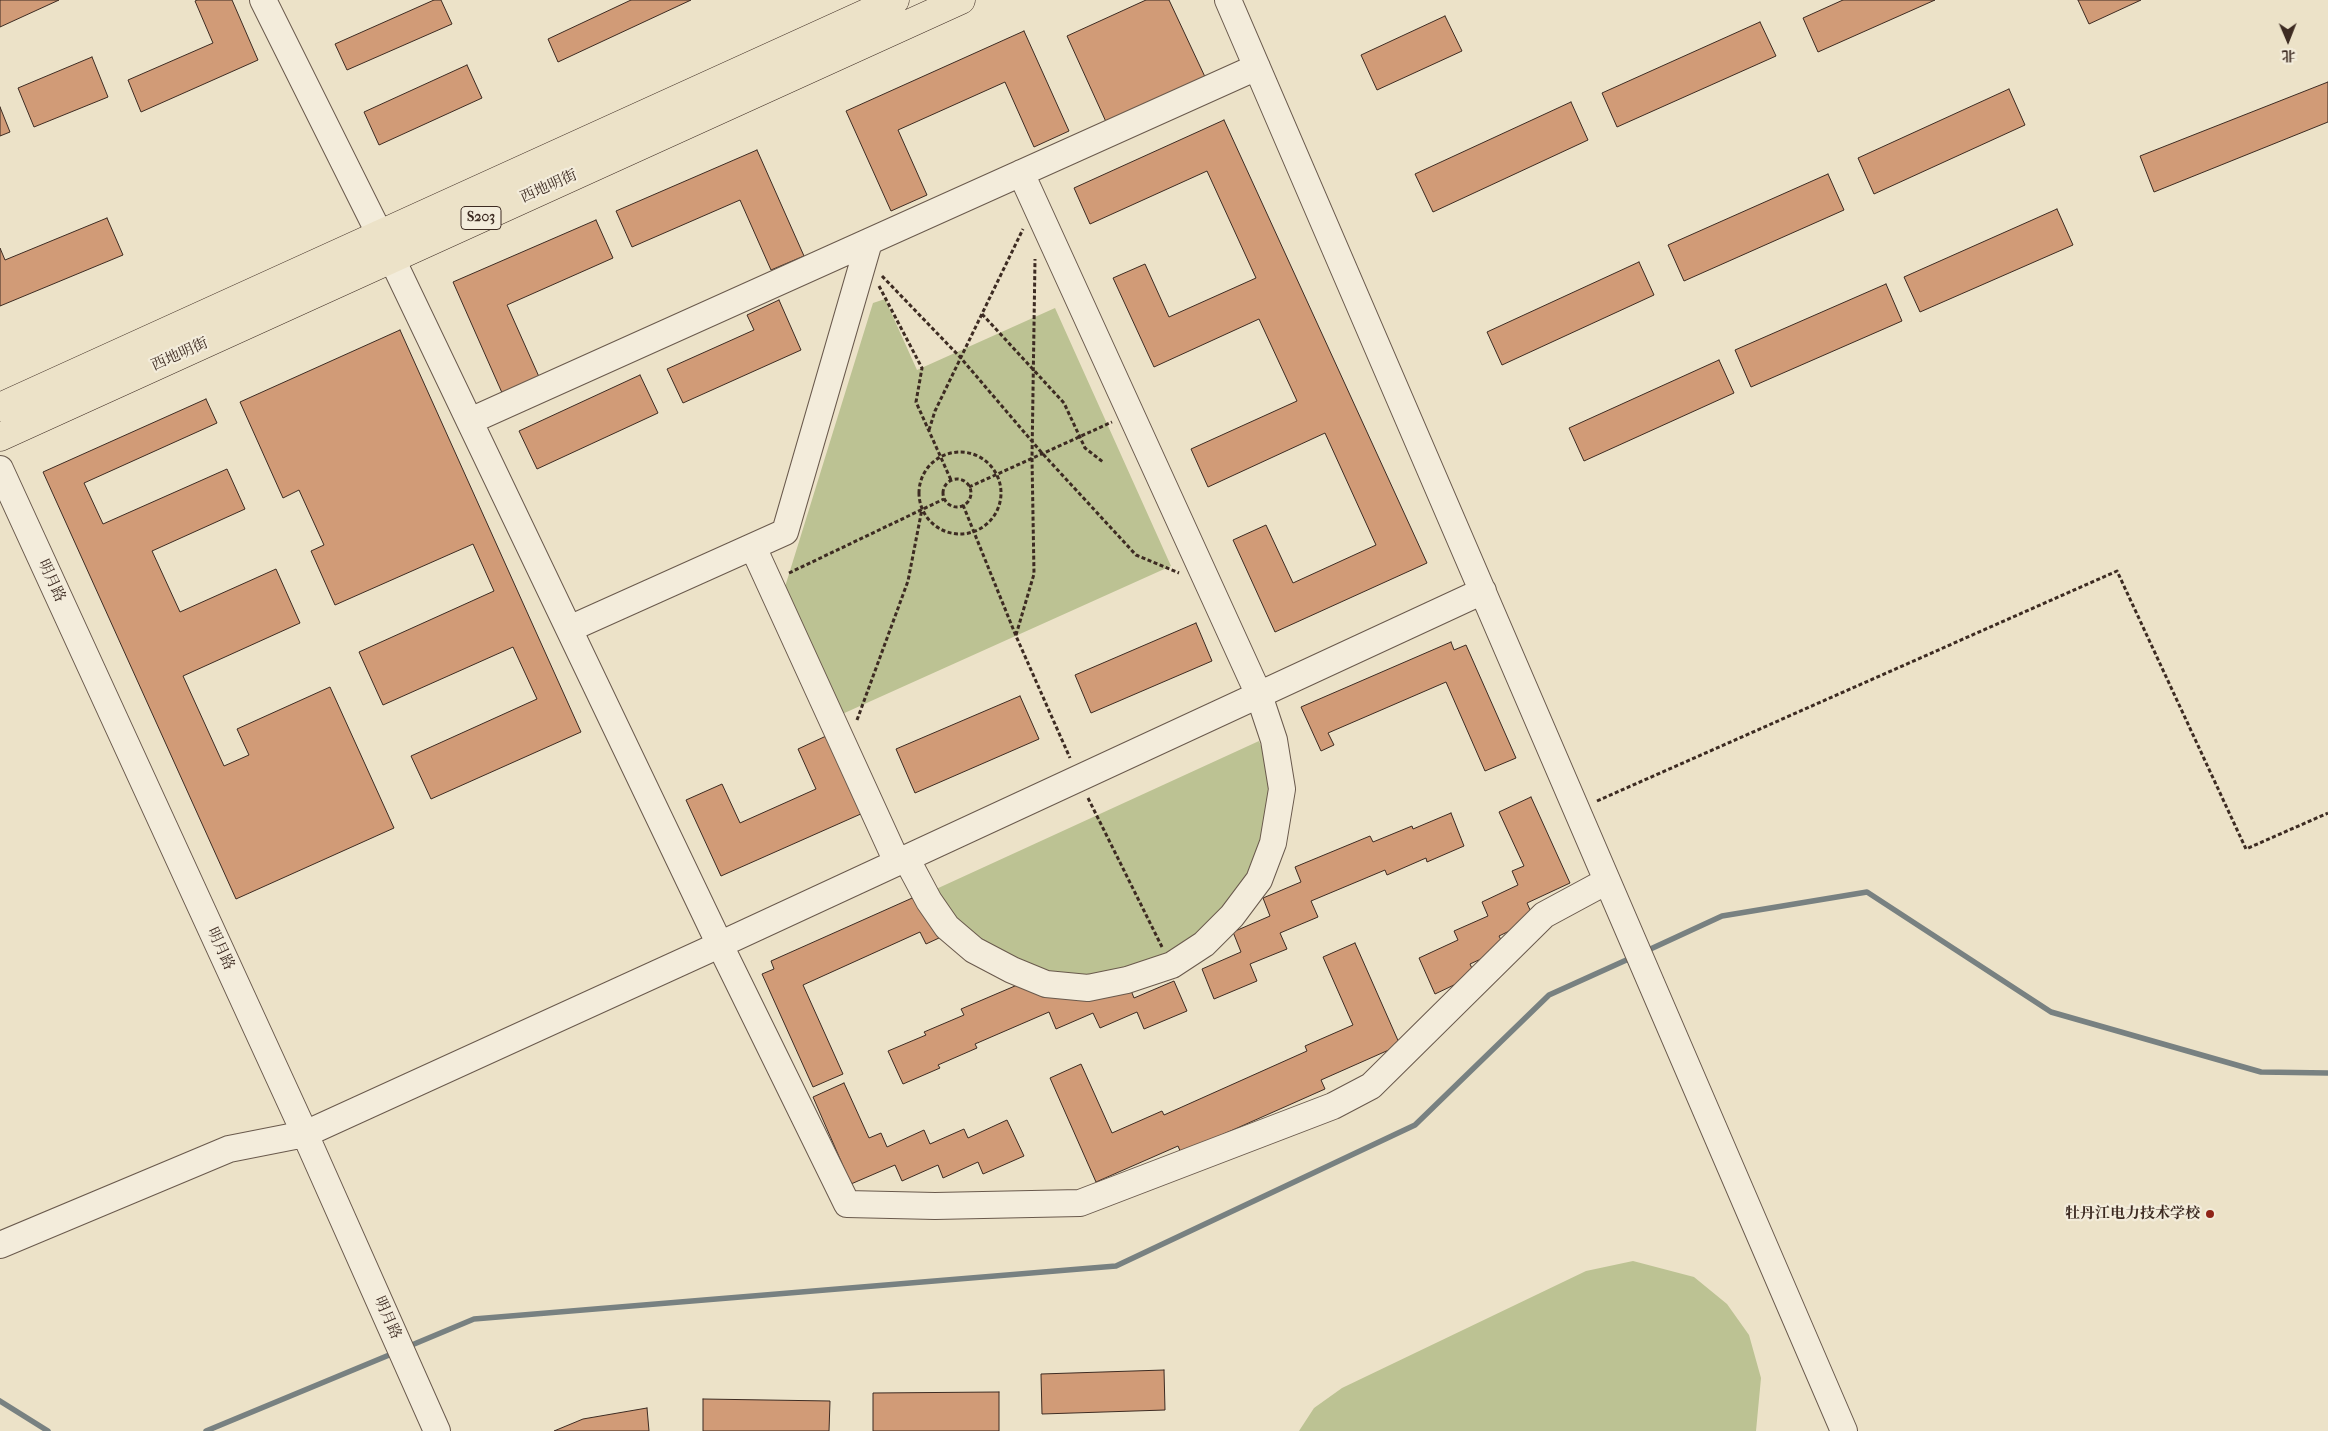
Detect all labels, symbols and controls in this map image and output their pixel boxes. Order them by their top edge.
north arrow [2263,15,2313,65]
text: 北 [2281,47,2295,64]
street label: 西地明街 [518,167,580,207]
road number: S203 [461,207,501,230]
street label: 西地明街 [149,335,211,375]
street label: 明月路 [33,557,69,605]
street label: 明月路 [202,925,238,973]
place label: 牡丹江电力技术学校 [2065,1205,2200,1223]
marker: 牡丹江电力技术学校 [2204,1208,2216,1220]
street label: 明月路 [370,1294,404,1342]

